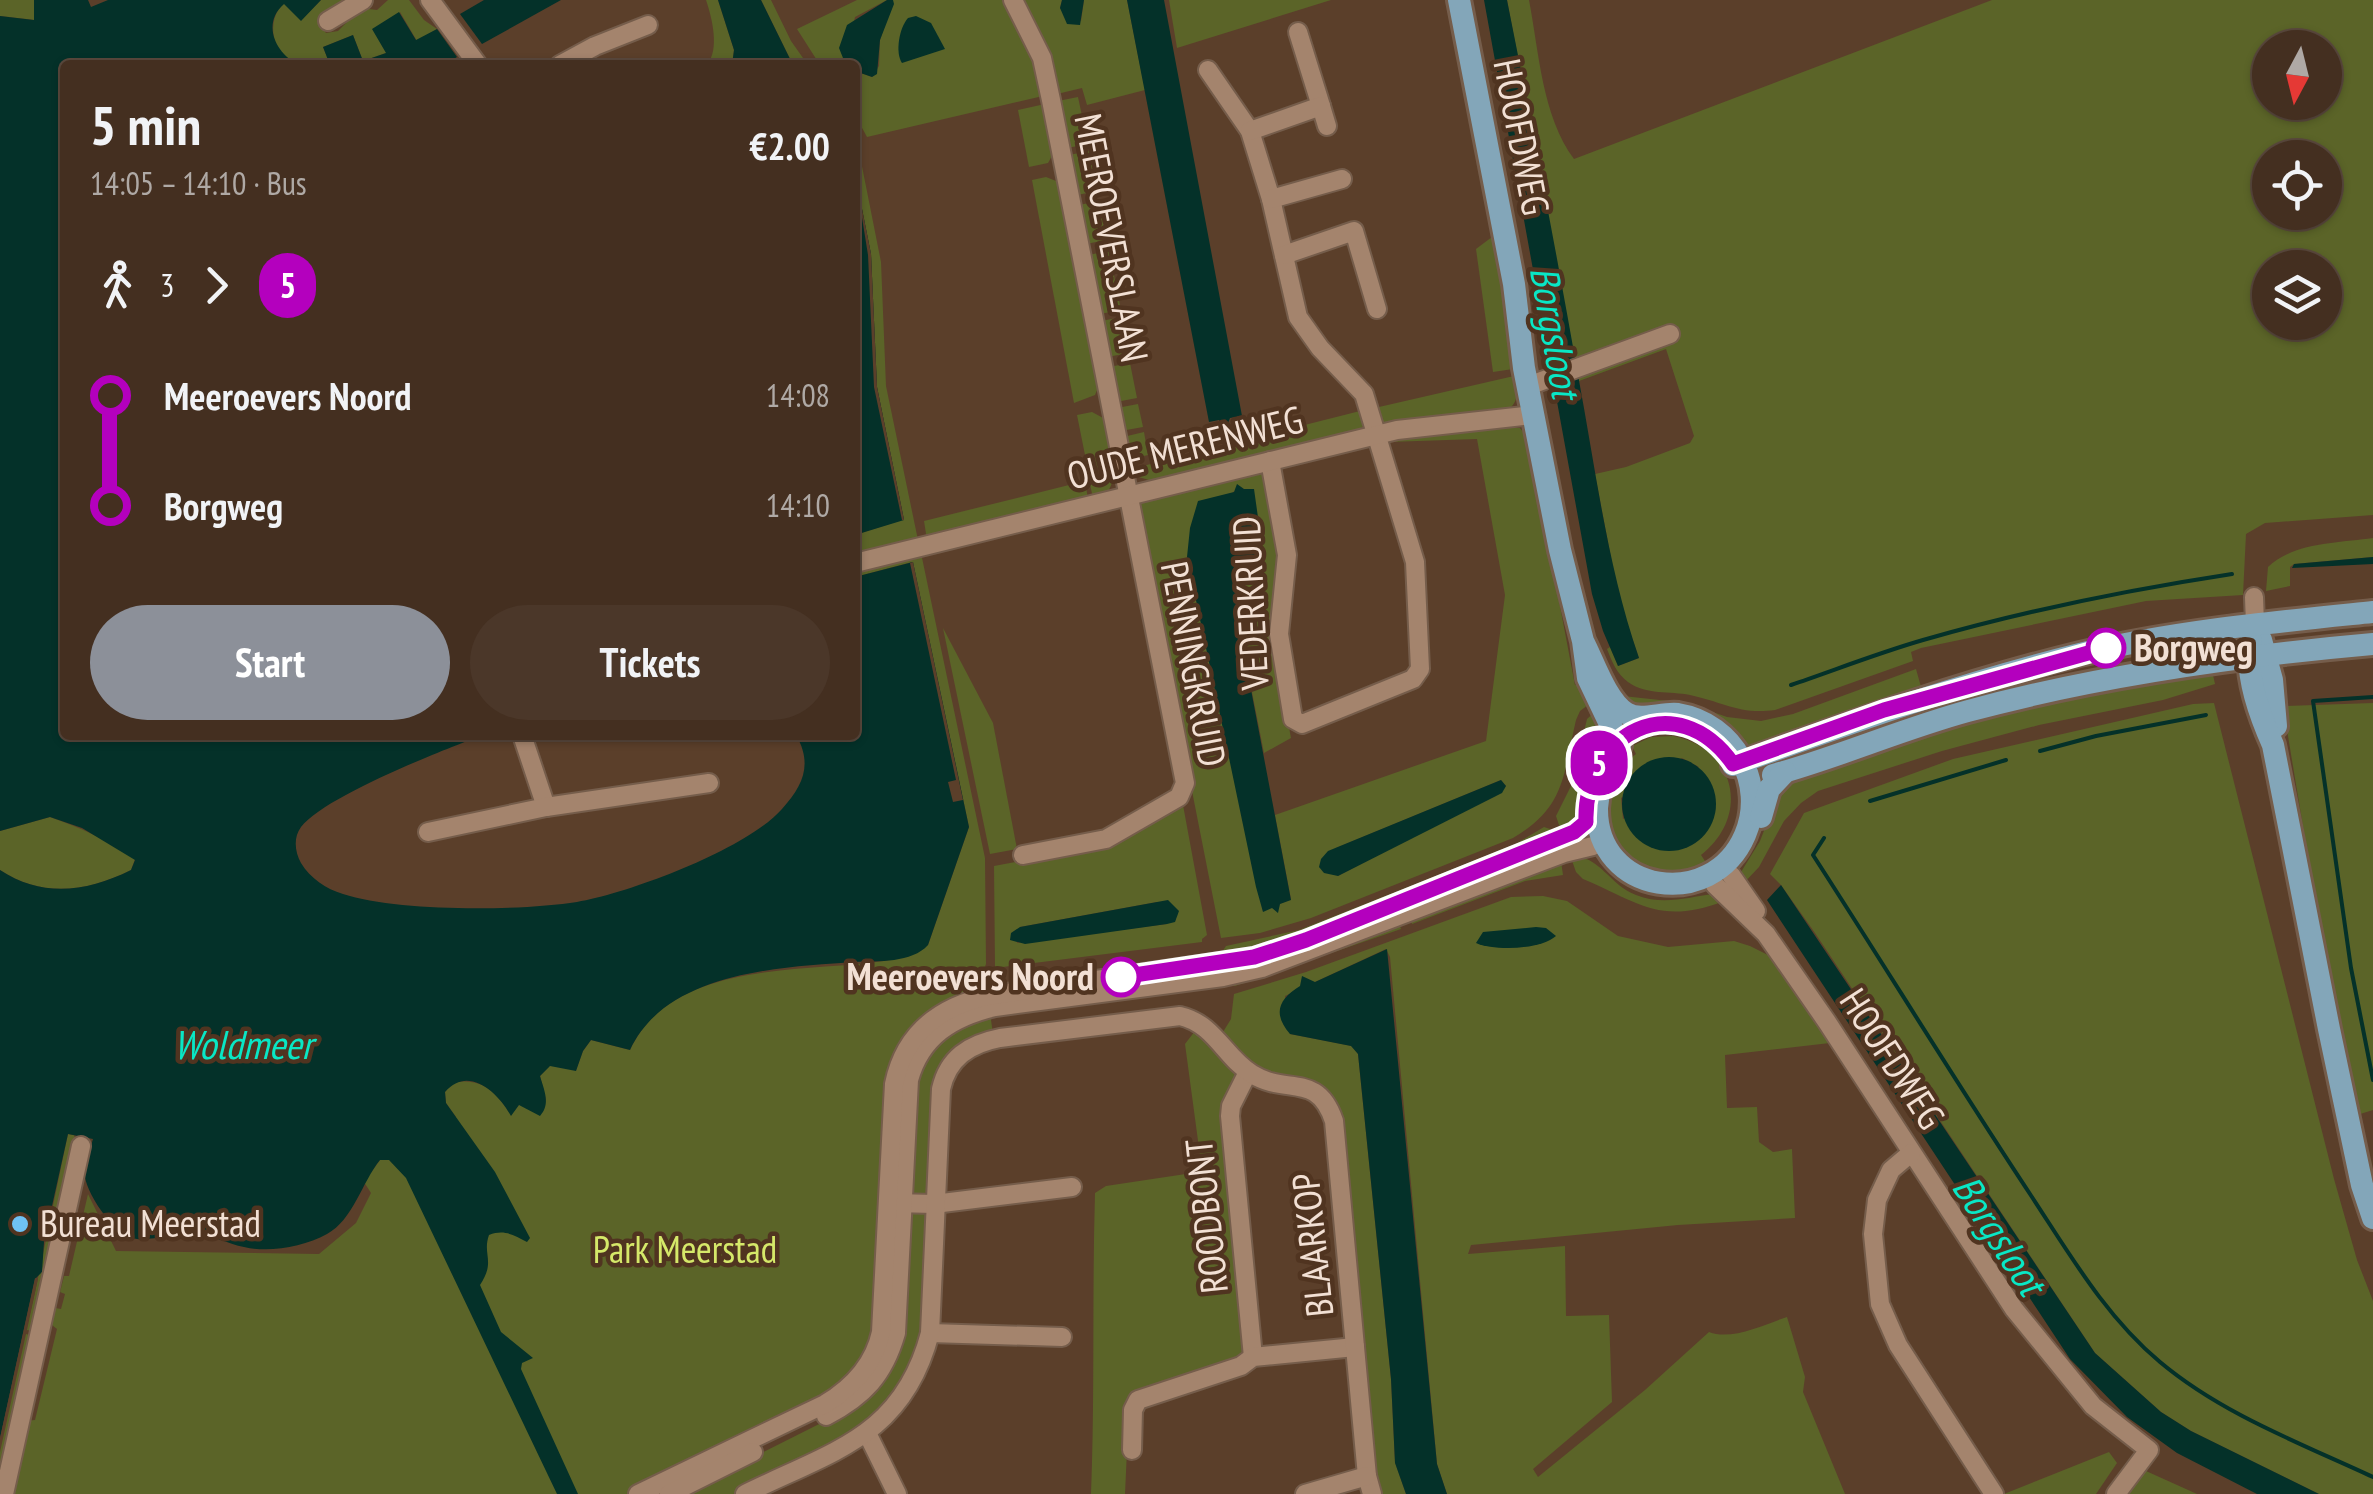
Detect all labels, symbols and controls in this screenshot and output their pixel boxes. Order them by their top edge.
north arrow [2252,30,2342,120]
map controls [2252,30,2342,340]
street label: HOOFDWEG [1483,55,1562,219]
text: 5 min [90,89,201,160]
street label: MEEROEVERSLAAN [1064,109,1161,366]
text: €2.00 [749,121,830,170]
button: locate [2252,140,2342,230]
text: 14:05 – 14:10 · Bus [90,162,307,204]
button: layers [2252,250,2342,340]
icon: walk [90,258,145,313]
icon: forward [189,258,244,313]
text: 5 [279,262,296,308]
water label: Borgsloot [1519,262,1594,406]
text: 3 [160,264,174,306]
text: Meeroevers Noord [164,371,412,420]
text: 14:08 [766,374,830,416]
street label: OUDE MERENWEG [1062,394,1307,499]
text: Borgweg [164,481,283,530]
text: 14:10 [766,484,830,526]
street label: VEDERKRUID [1220,515,1279,692]
street label: PENNINGKRUID [1151,557,1238,770]
button: Start [90,605,450,720]
button: Tickets [470,605,830,720]
place label: Borgweg [2134,622,2253,671]
marker: Borgweg [2087,629,2125,667]
line badge: 5 [1566,730,1632,796]
text: 5 [1591,740,1607,786]
place label: Meeroevers Noord [847,951,1094,1000]
marker: Meeroevers Noord [1102,958,1140,996]
street label: HOOFDWEG [1830,979,1957,1138]
water label: Woldmeer [173,1018,318,1070]
street label: ROODBONT [1173,1136,1238,1296]
water label: Borgsloot [1942,1165,2060,1308]
street label: BLAARKOP [1280,1171,1343,1319]
place label: Bureau Meerstad [40,1198,261,1247]
marker: Bureau Meerstad [9,1213,31,1235]
park label: Park Meerstad [593,1224,777,1273]

